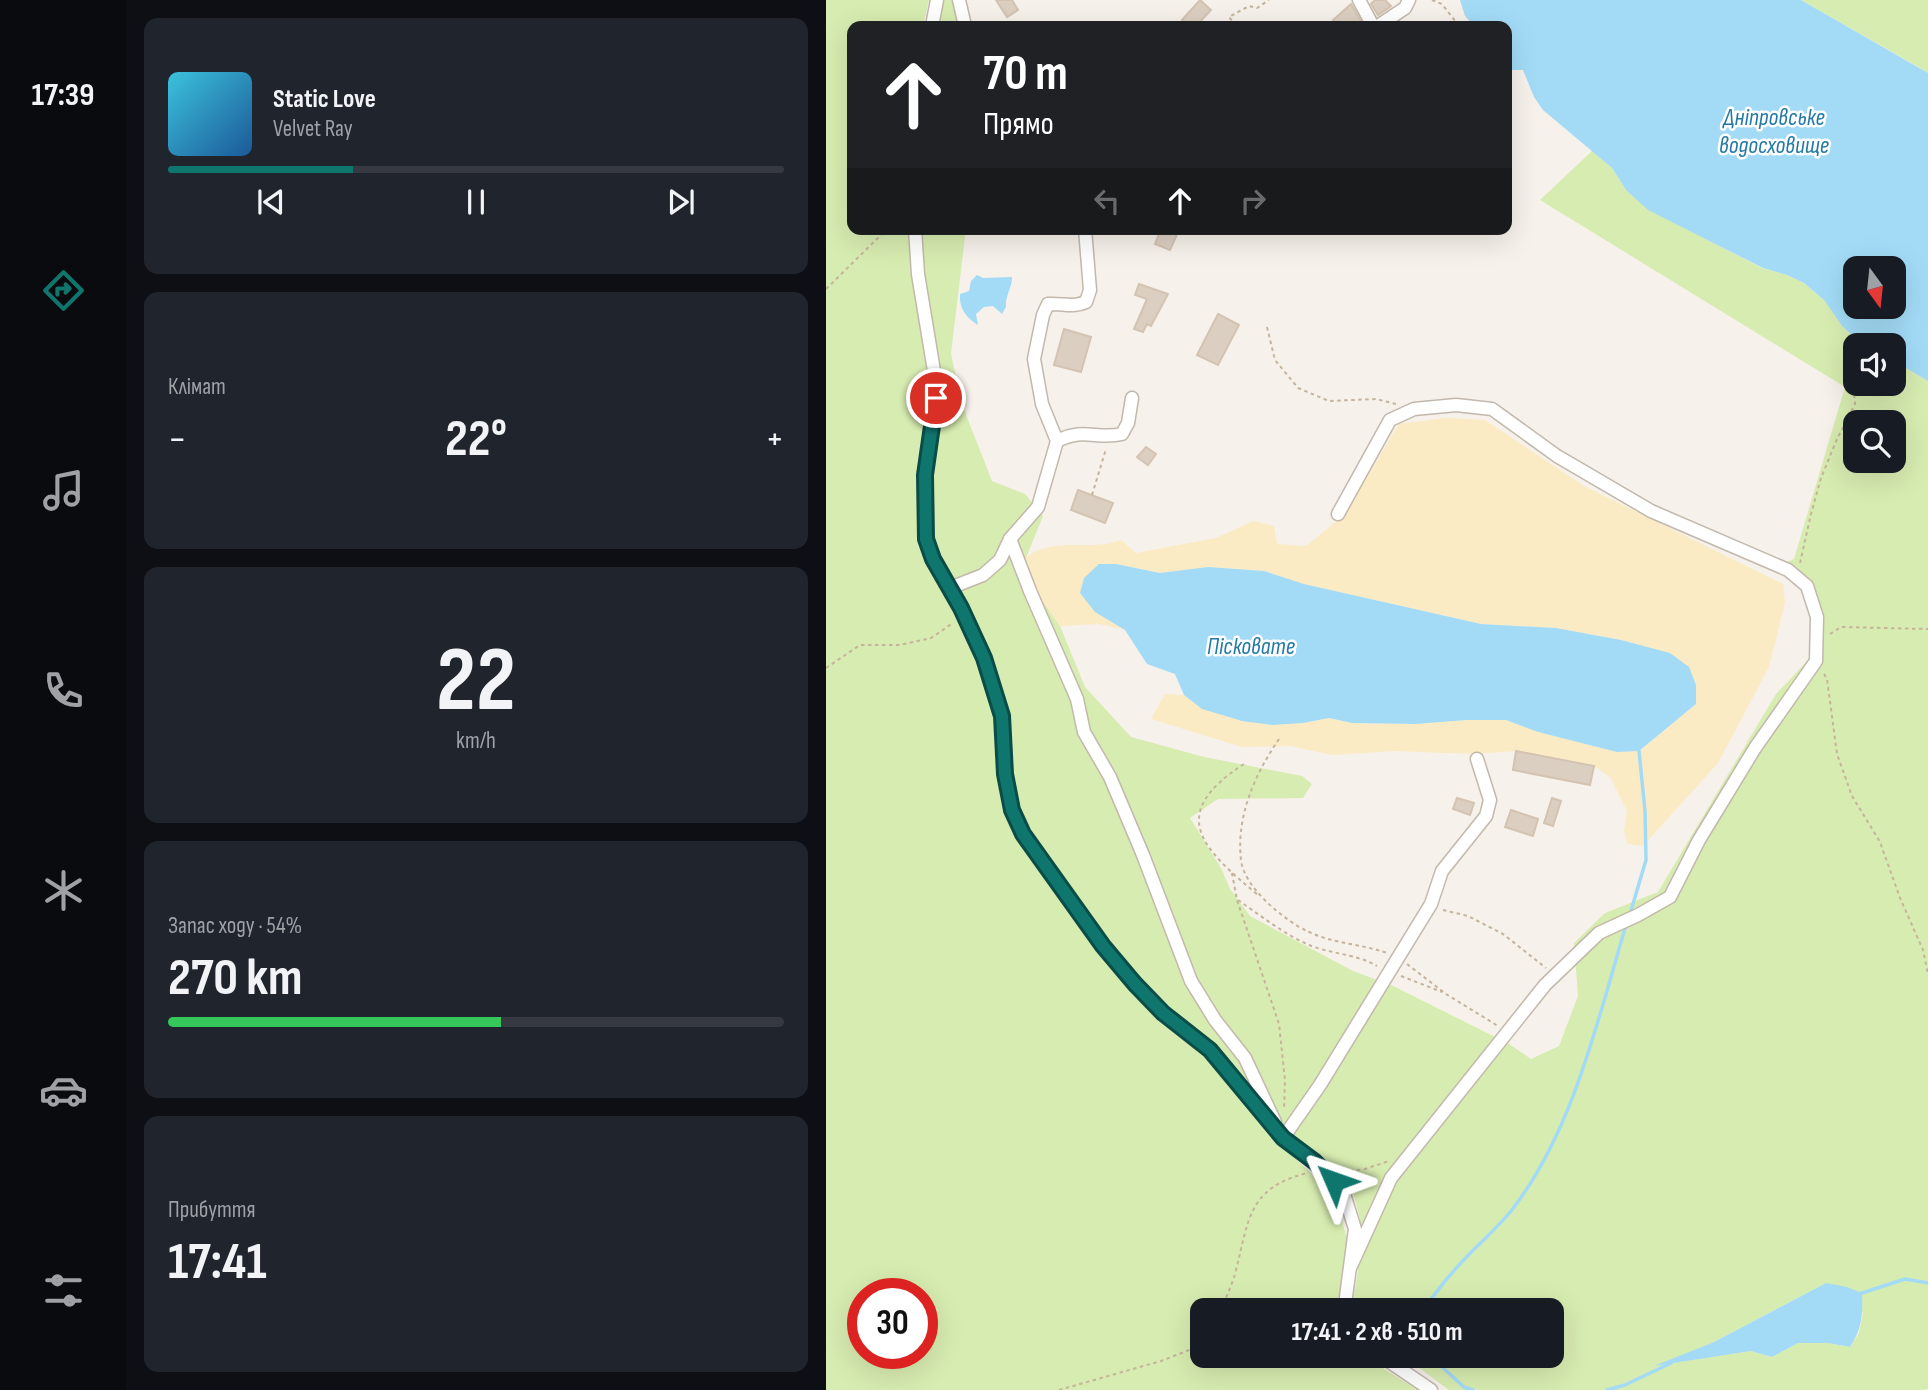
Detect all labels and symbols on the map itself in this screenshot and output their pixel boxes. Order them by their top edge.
water label: Дніпровське водосховище [1719,103,1829,160]
north arrow [1843,256,1906,318]
pin [906,368,966,428]
water label: Пісковате [1207,632,1295,661]
position arrow [1297,1144,1371,1218]
speed limit sign: 30 [847,1278,938,1369]

